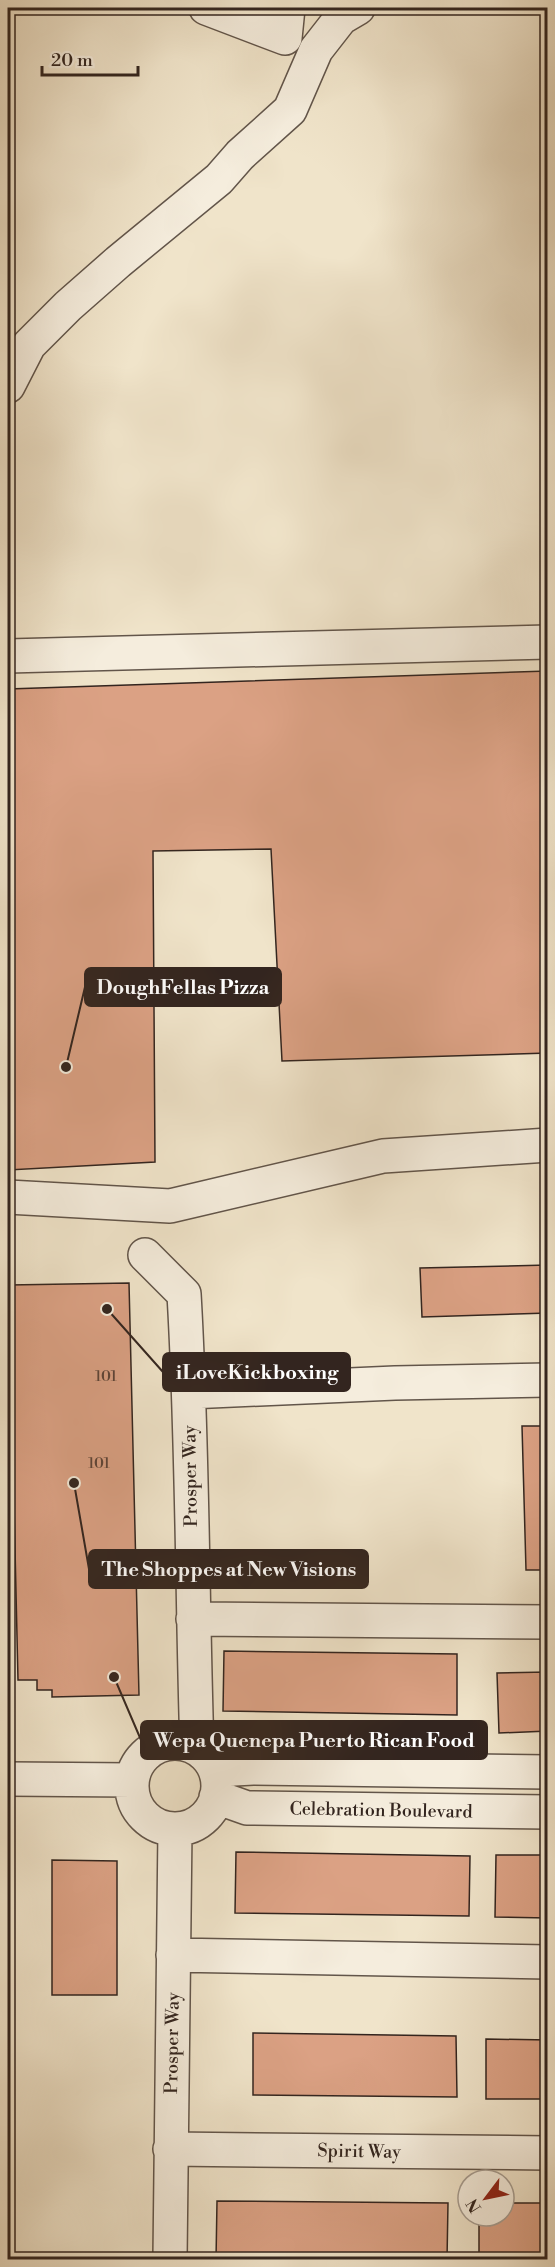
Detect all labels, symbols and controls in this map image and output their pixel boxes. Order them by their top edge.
scale bar [42,39,138,77]
text: 20 m [51,49,93,72]
callout: DoughFellas Pizza [85,968,281,1006]
text: DoughFellas Pizza [97,976,270,1001]
callout: iLoveKickboxing [163,1353,350,1391]
text: iLoveKickboxing [176,1361,339,1386]
house number: 101 [95,1367,117,1386]
street label: Prosper Way [178,1425,203,1527]
house number: 101 [88,1454,110,1473]
callout: The Shoppes at New Visions [89,1550,368,1588]
text: The Shoppes at New Visions [102,1558,356,1583]
callout: Wepa Quenepa Puerto Rican Food [141,1721,487,1759]
text: Wepa Quenepa Puerto Rican Food [152,1729,475,1754]
street label: Celebration Boulevard [289,1797,473,1824]
street label: Prosper Way [160,1992,185,2094]
street label: Spirit Way [317,2139,401,2164]
north arrow [456,2168,516,2228]
text: N [462,2194,486,2216]

